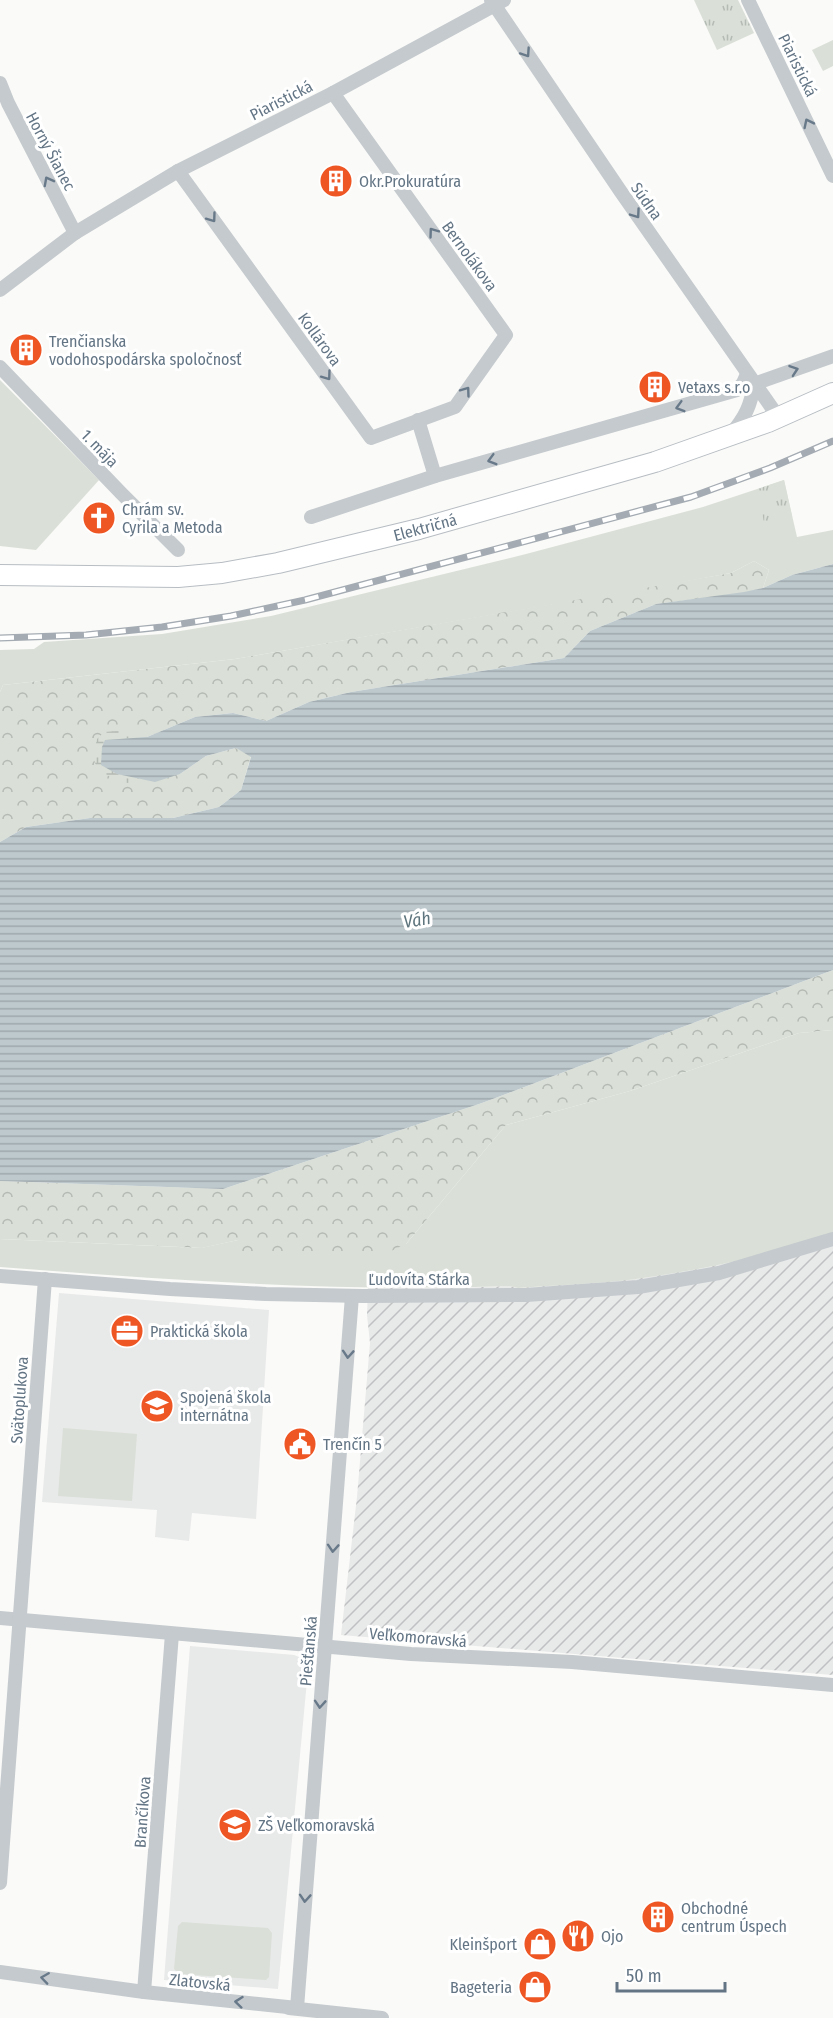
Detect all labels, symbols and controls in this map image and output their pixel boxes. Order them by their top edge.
street label: Piaristická [774,31,821,100]
one-way arrow [519,47,531,57]
street label: Piaristická [247,77,316,124]
street label: Horný Šianec [22,108,80,194]
one-way arrow [803,119,815,130]
building icon: Okr.Prokuratúra [318,163,354,199]
place label: Okr.Prokuratúra [359,172,461,191]
one-way arrow [44,177,55,187]
street label: Súdna [627,179,666,224]
one-way arrow [629,208,640,219]
one-way arrow [205,212,216,223]
street label: Bernolákova [438,218,501,295]
one-way arrow [429,228,440,239]
street label: Kollárova [294,309,345,370]
building icon: Trenčianska vodohospodárska spoločnosť [8,332,44,368]
place label: Trenčianska vodohospodárska spoločnosť [49,332,242,369]
one-way arrow [788,365,798,377]
building icon: Vetaxs s.r.o [637,369,673,405]
one-way arrow [320,370,331,381]
place label: Vetaxs s.r.o [678,378,750,397]
one-way arrow [459,386,470,397]
one-way arrow [675,399,685,412]
street label: 1. mája [77,425,122,471]
one-way arrow [487,453,498,465]
church icon: Chrám sv. Cyrila a Metoda [81,500,117,536]
place label: Chrám sv. Cyrila a Metoda [122,500,223,537]
street label: Električná [391,510,459,545]
water label: Váh [402,907,432,933]
street label: Ľudovíta Stárka [368,1270,470,1289]
office icon: Praktická škola [109,1313,145,1349]
place label: Praktická škola [150,1322,248,1341]
one-way arrow [342,1349,355,1358]
street label: Svätoplukova [7,1356,32,1444]
school or university icon: Spojená škola internátna [139,1388,175,1424]
place label: Spojená škola internátna [180,1388,272,1425]
public building icon: Trenčín 5 [282,1426,318,1462]
place label: Trenčín 5 [323,1435,382,1454]
one-way arrow [326,1544,339,1553]
street label: Piešťanská [296,1615,321,1687]
street label: Veľkomoravská [368,1624,468,1651]
one-way arrow [314,1699,327,1708]
street label: Brančíkova [131,1776,154,1848]
school or university icon: ZŠ Veľkomoravská [217,1807,253,1843]
place label: ZŠ Veľkomoravská [258,1815,375,1835]
one-way arrow [299,1894,312,1903]
building icon: Obchodné centrum Úspech [640,1899,676,1935]
place label: Obchodné centrum Úspech [681,1899,787,1936]
restaurant icon: Ojo [560,1918,596,1954]
shop icon: Kleinšport [522,1926,558,1962]
place label: Ojo [601,1927,624,1946]
place label: Kleinšport [449,1935,518,1954]
scale bar [617,1955,725,1993]
text: 50 m [626,1965,662,1987]
shop icon: Bageteria [517,1969,553,2005]
street label: Zlatovská [168,1970,232,1995]
one-way arrow [41,1973,50,1985]
place label: Bageteria [450,1978,512,1997]
one-way arrow [234,1996,243,2009]

